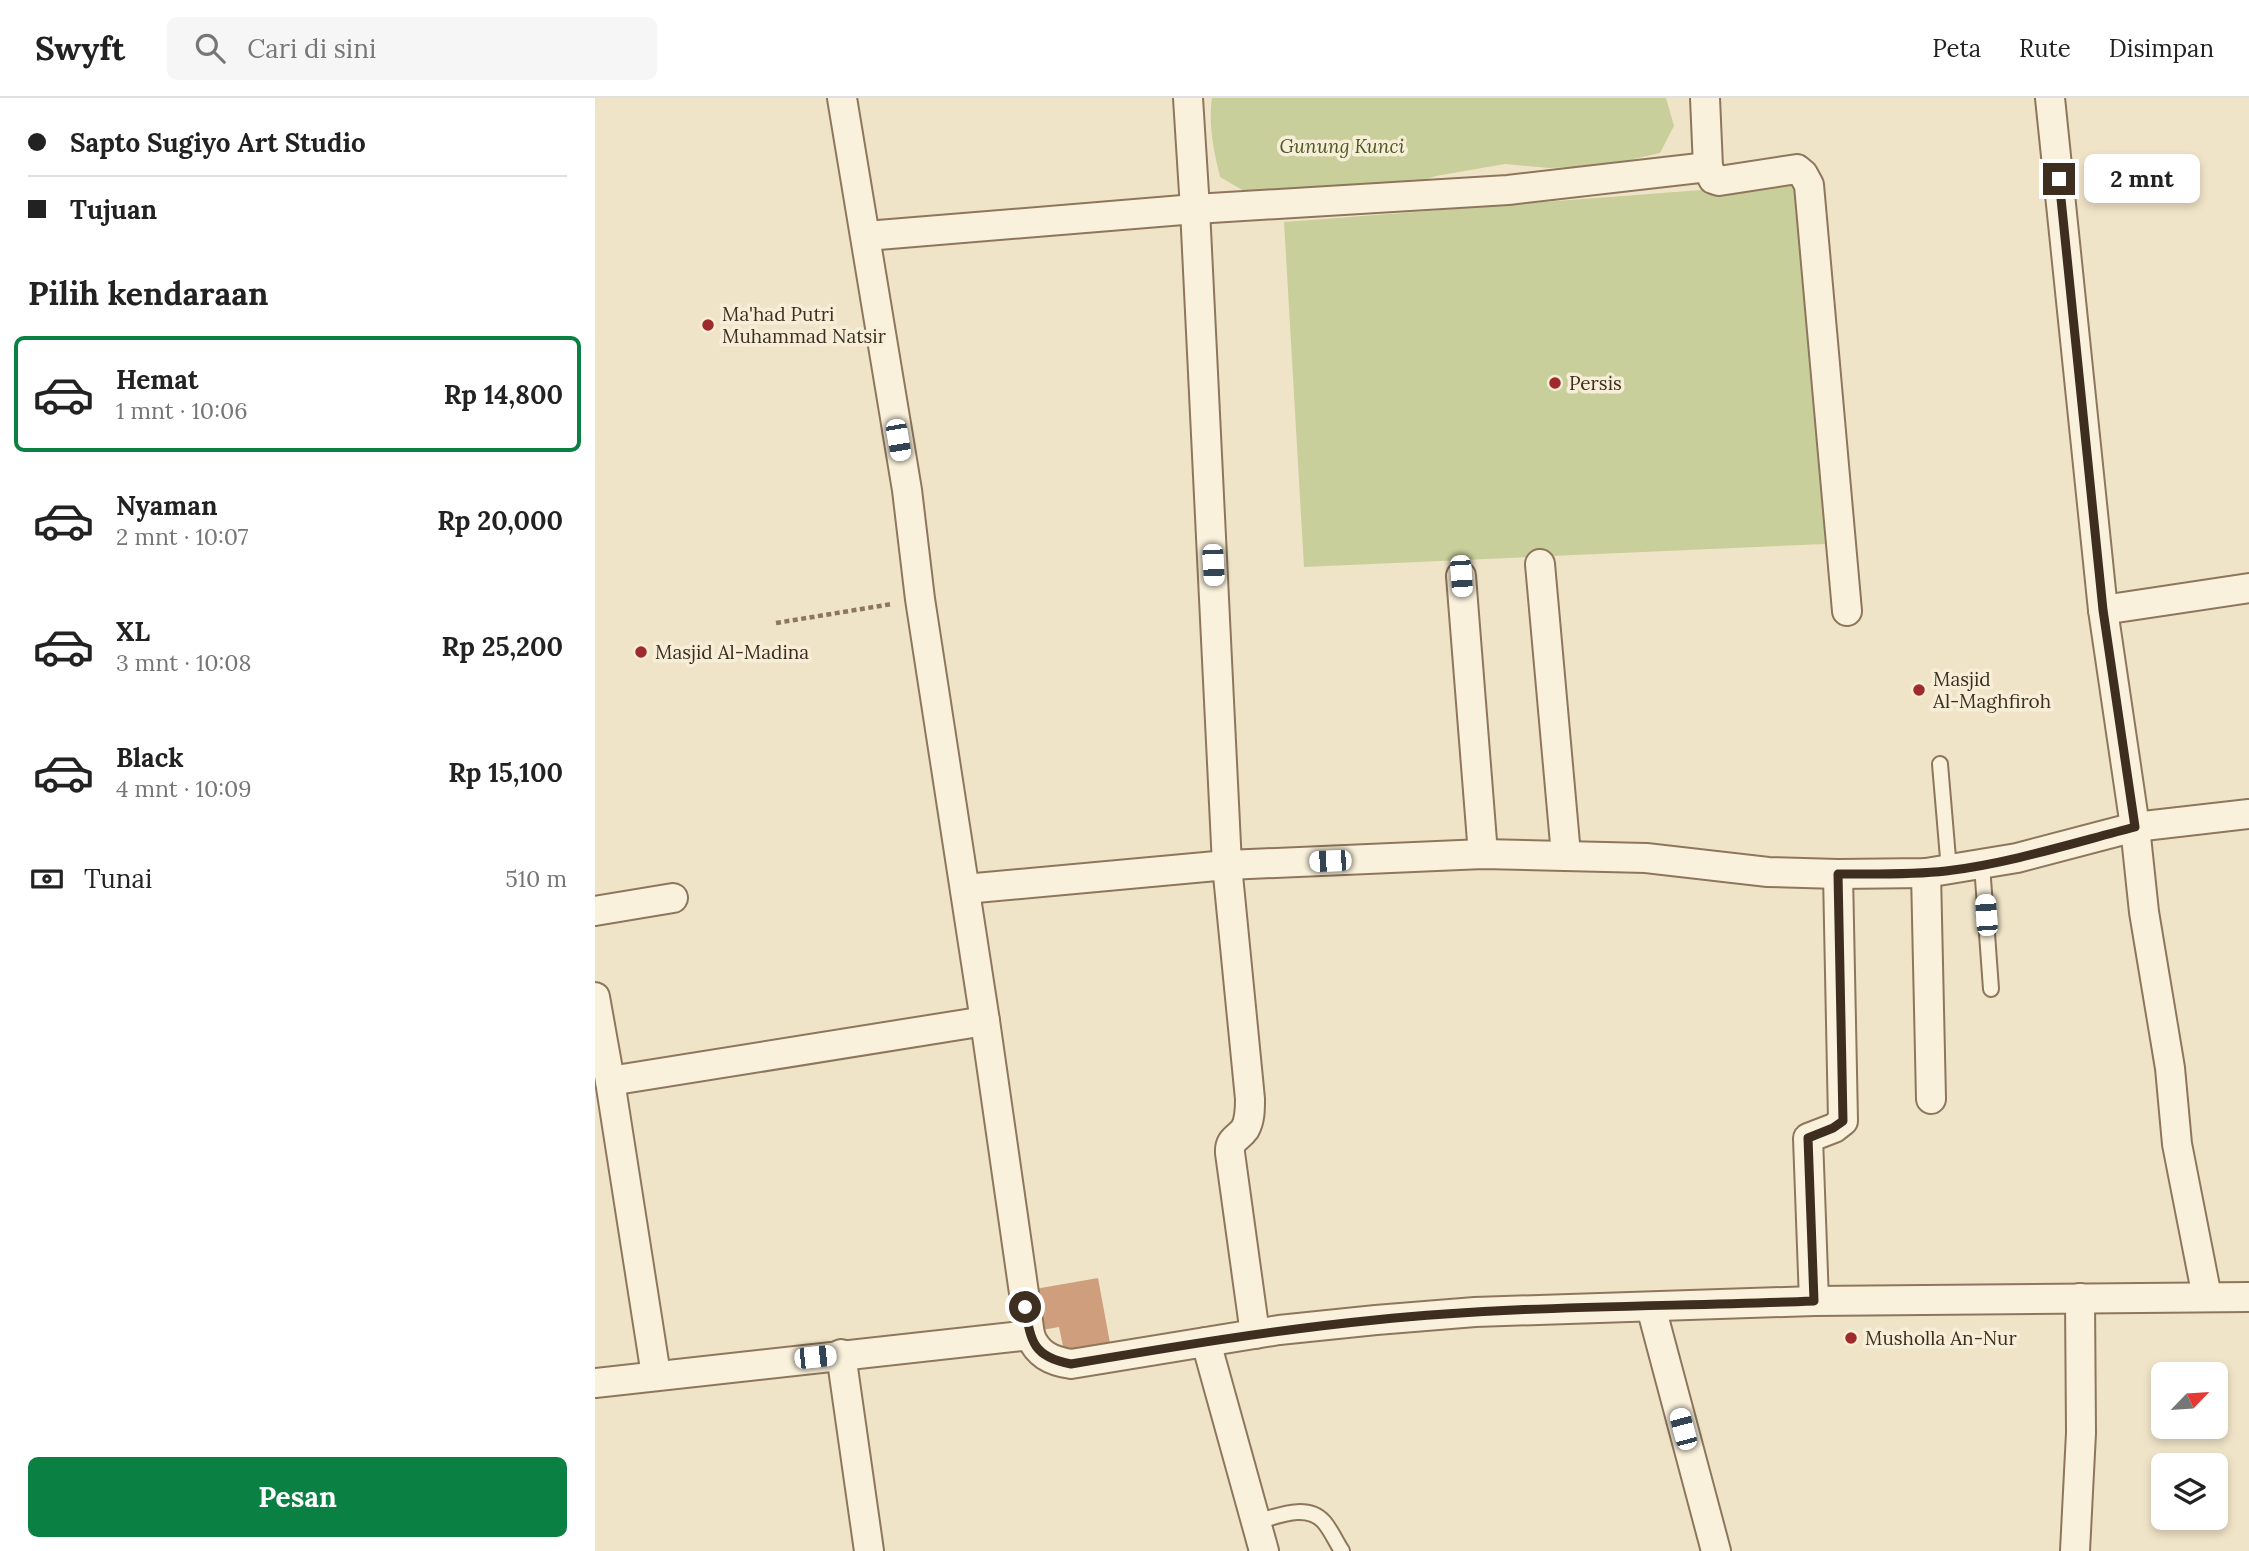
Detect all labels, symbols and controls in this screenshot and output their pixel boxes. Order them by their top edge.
search box [167,17,657,80]
text: Swyft [35,27,125,69]
icon: search [191,29,229,67]
text: Cari di sini [247,32,376,65]
text: Peta [1932,33,1981,64]
text: Rute [2019,33,2071,64]
text: Disimpan [2109,33,2214,64]
text: Sapto Sugiyo Art Studio [70,126,366,159]
park label: Gunung Kunci [1279,134,1405,158]
callout: 2 mnt [2083,154,2199,204]
route end [2043,163,2075,195]
text: 2 mnt [2110,164,2174,193]
text: Tujuan [70,193,157,226]
text: Pilih kendaraan [28,273,268,314]
place label: Ma'had Putri Muhammad Natsir [722,302,887,348]
marker: Ma'had Putri Muhammad Natsir [700,317,716,333]
icon: car [32,363,95,426]
text: Hemat [116,363,198,396]
place label: Persis [1569,371,1622,395]
marker: Persis [1547,375,1563,391]
text: Rp 14,800 [444,378,563,411]
text: 1 mnt · 10:06 [116,396,247,425]
car [885,417,912,463]
icon: car [32,489,95,552]
text: Nyaman [116,489,217,522]
text: Rp 20,000 [437,504,563,537]
text: 2 mnt · 10:07 [116,522,248,551]
car [1202,543,1225,587]
car [1450,554,1473,598]
icon: car [32,615,95,678]
text: XL [116,615,150,648]
text: Rp 25,200 [442,630,563,663]
place label: Masjid Al-Madina [655,640,809,664]
marker: Masjid Al-Madina [633,644,649,660]
text: 3 mnt · 10:08 [116,648,252,677]
place label: Masjid Al-Maghfiroh [1932,667,2051,713]
marker: Masjid Al-Maghfiroh [1911,682,1927,698]
icon: car [32,741,95,804]
text: Black [116,741,184,774]
text: Rp 15,100 [448,756,563,789]
text: 4 mnt · 10:09 [116,774,252,803]
car [1309,850,1352,872]
icon: cash [28,860,66,898]
text: Tunai [84,862,152,895]
text: 510 m [505,864,567,893]
car [1975,893,1998,937]
route start [1009,1291,1041,1323]
place label: Musholla An-Nur [1865,1326,2017,1350]
marker: Musholla An-Nur [1843,1330,1859,1346]
car [794,1344,837,1370]
north arrow [2151,1362,2228,1438]
map controls [2151,1362,2228,1530]
car [1668,1406,1699,1452]
button: layers [2151,1453,2228,1530]
button: Pesan [28,1457,567,1537]

